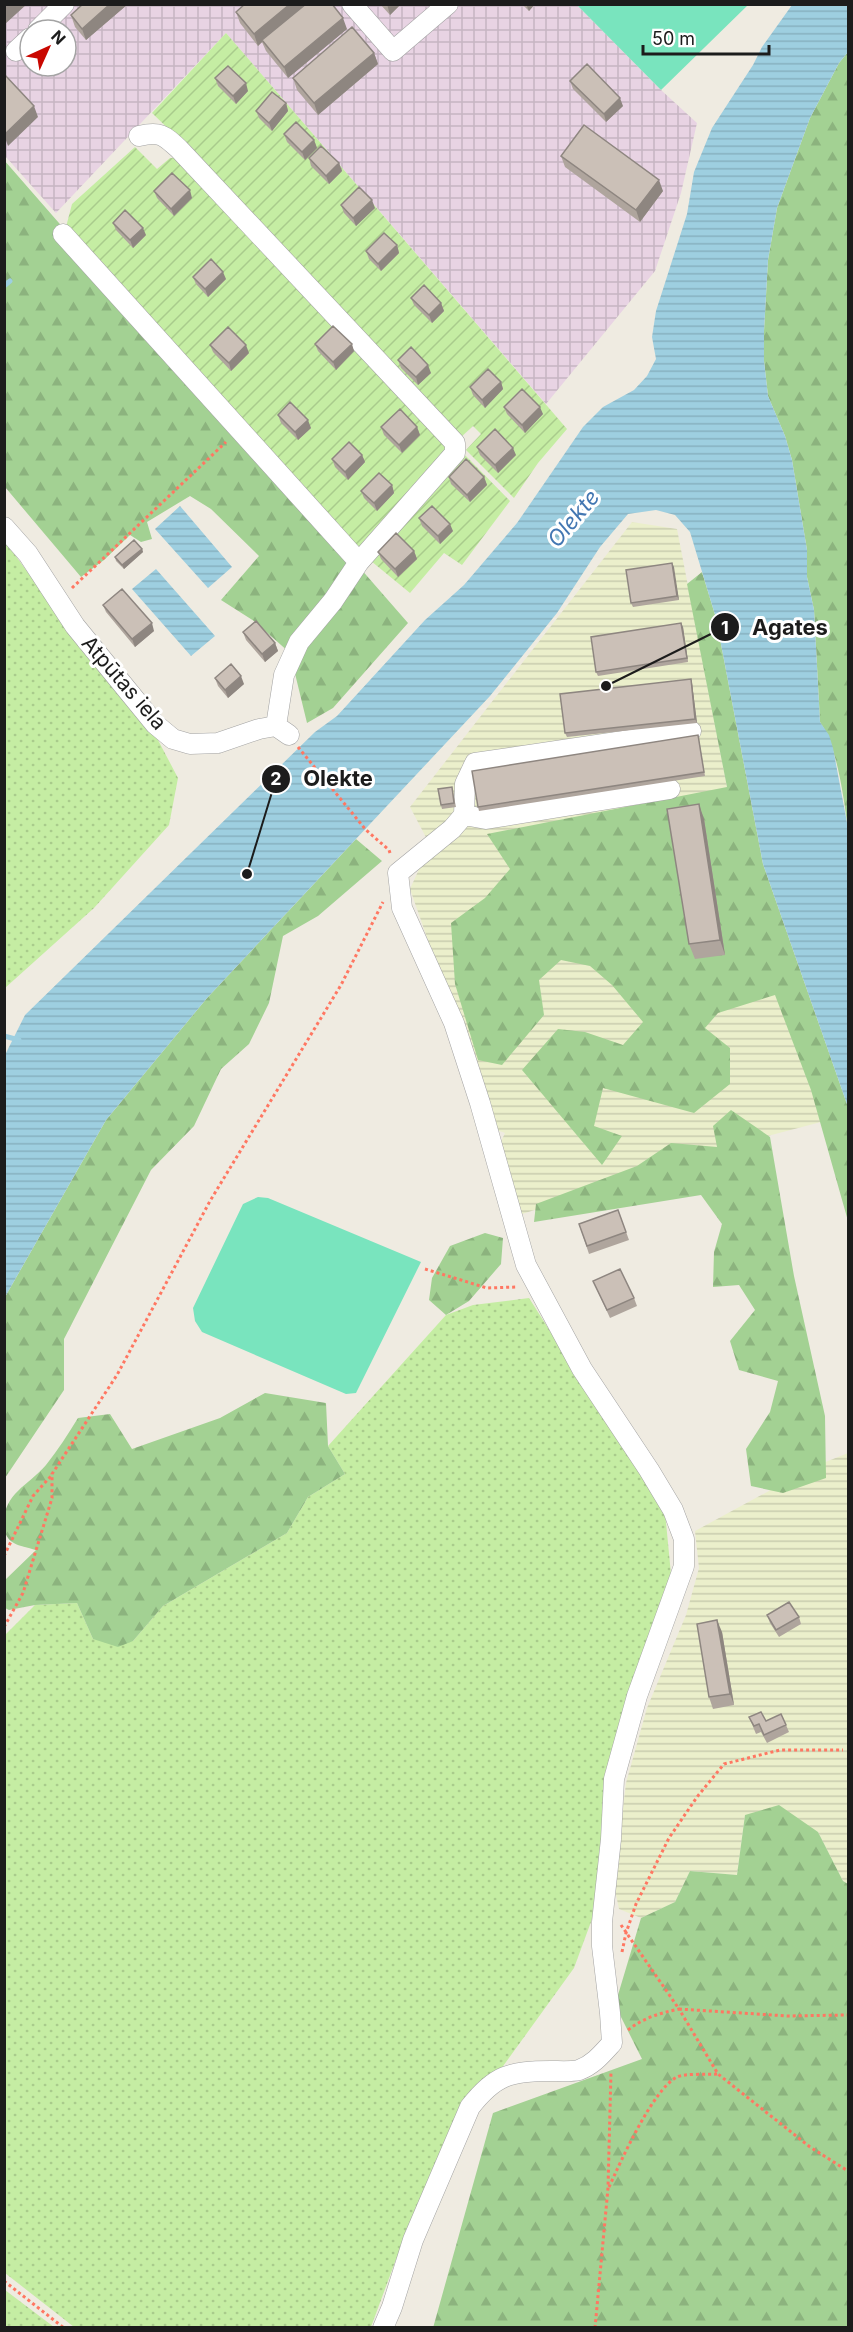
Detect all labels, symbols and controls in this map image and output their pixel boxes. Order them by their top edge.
north arrow [18,18,78,78]
scale bar [643,18,769,56]
text: N [47,26,70,49]
text: 50 m [652,28,695,49]
water label: Olekte [542,484,604,552]
callout: Agates [710,607,840,647]
text: Agates [752,614,828,640]
text: 1 [721,617,729,638]
street label: Atpūtas iela [77,631,172,735]
callout: Olekte [261,759,385,799]
text: Olekte [303,765,373,791]
text: 2 [270,768,282,789]

